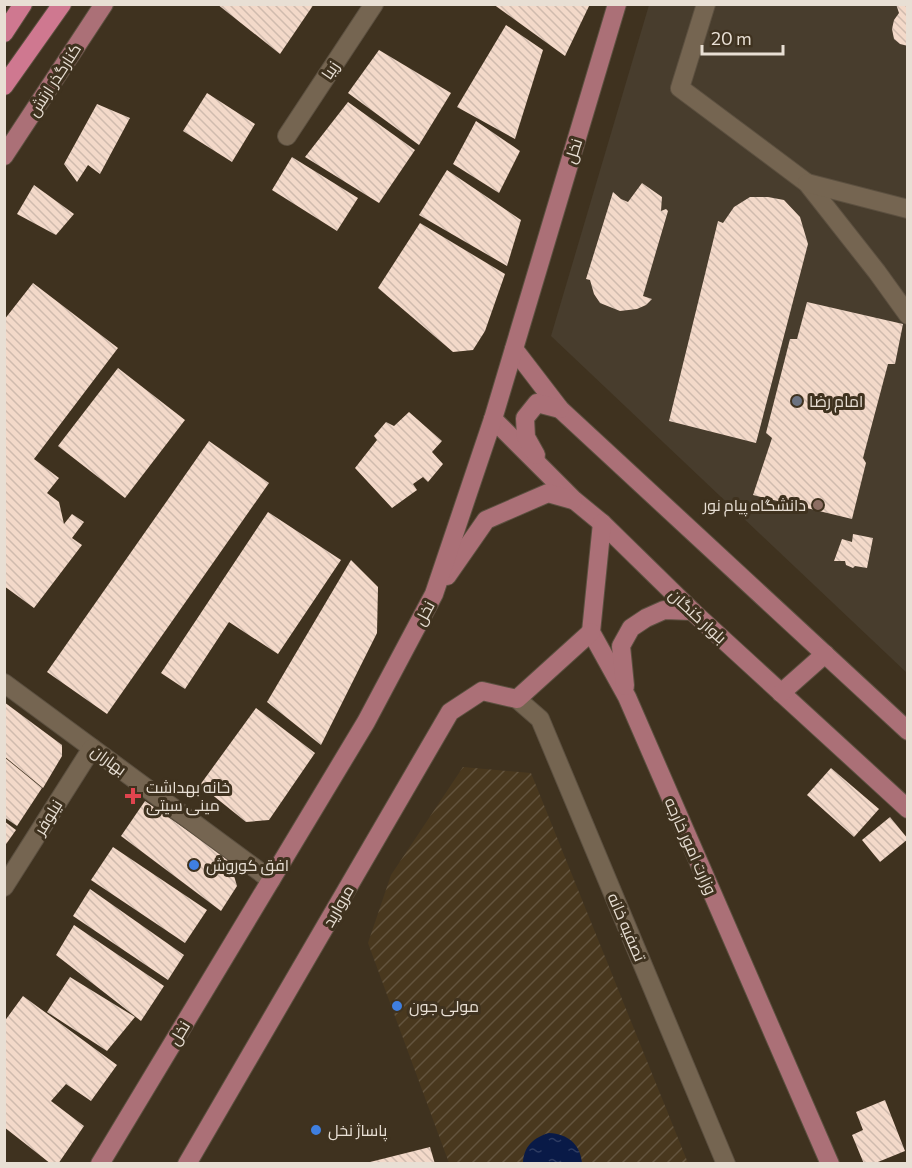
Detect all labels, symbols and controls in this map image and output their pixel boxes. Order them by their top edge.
scale bar [702,18,783,56]
text: 20 m [711,27,752,49]
street label: کنارگذر ارتش [23,40,86,121]
street label: زیبا [317,57,343,83]
street label: نخل [560,136,587,166]
place label: امام رضا [809,391,863,413]
marker: امام رضا [790,394,804,408]
place label: دانشگاه پیام نور [702,495,806,517]
marker: دانشگاه پیام نور [811,498,825,512]
street label: بلوار کنگان [664,584,731,648]
street label: نخل [409,597,440,629]
street label: بهاران [87,741,131,780]
place label: خانه بهداشت مینی سیتی [146,777,230,816]
marker: خانه بهداشت مینی سیتی [124,787,142,805]
street label: وزارت امور خارجه [661,794,721,898]
street label: نیلوفر [29,796,66,839]
place label: افق کوروش [206,855,289,876]
marker: افق کوروش [187,858,201,872]
street label: مروارید [318,881,358,931]
street label: تصفیه خانه [604,890,651,965]
place label: مولی جون [409,996,479,1017]
marker: مولی جون [390,999,404,1013]
street label: نخل [164,1017,195,1049]
place label: پاساژ نخل [328,1120,388,1142]
marker: پاساژ نخل [309,1123,323,1137]

